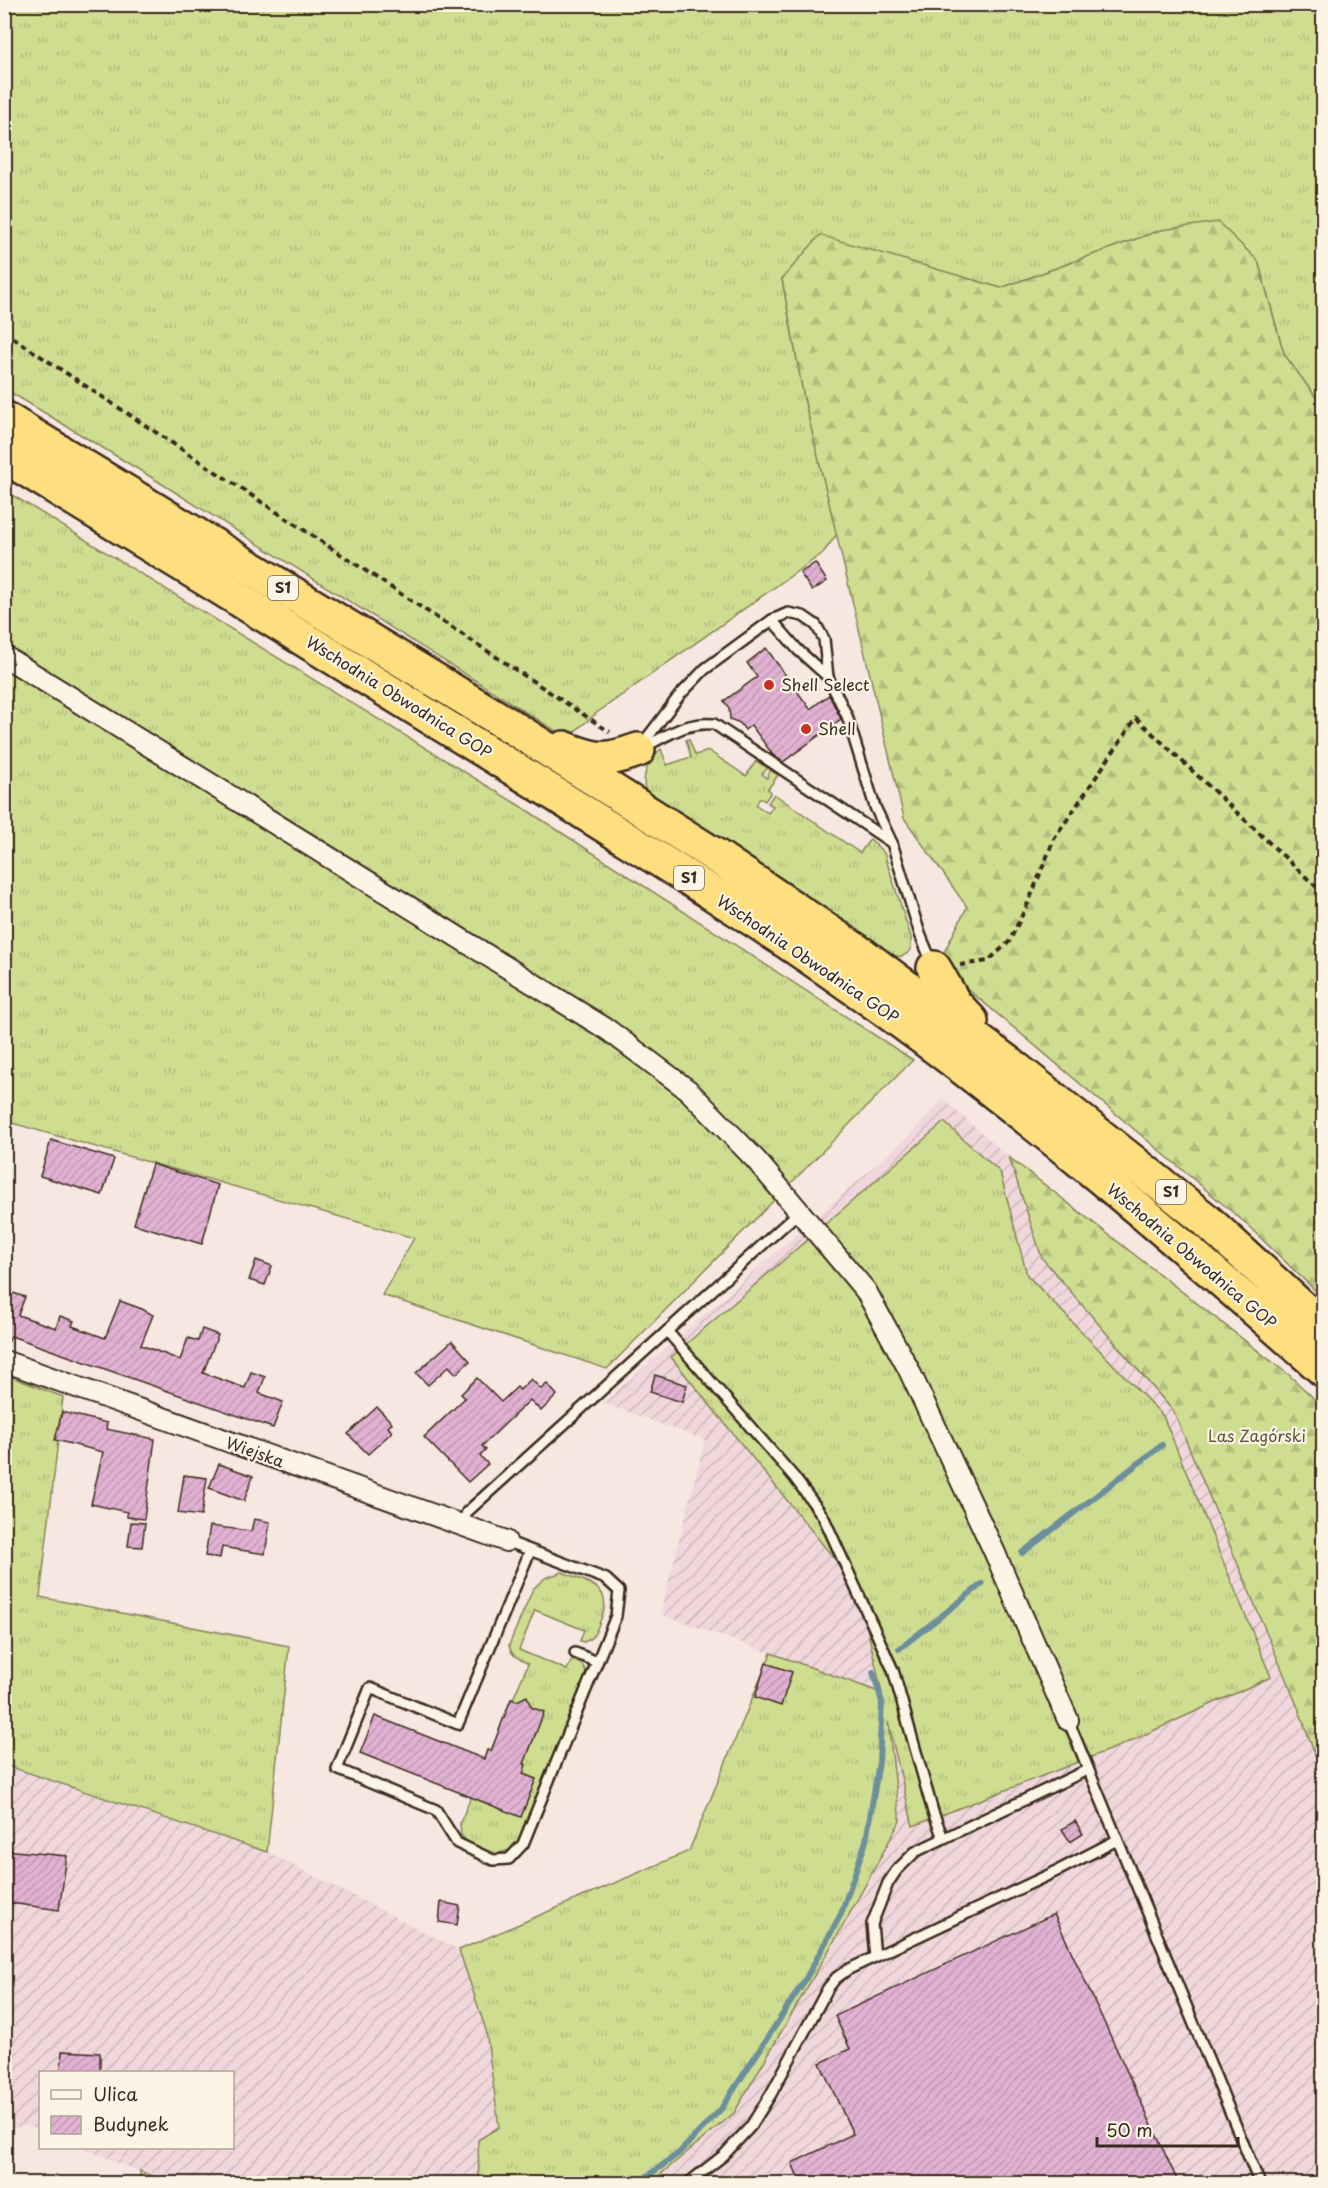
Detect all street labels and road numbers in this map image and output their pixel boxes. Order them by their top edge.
road number: S1 [268,576,298,600]
street label: Wschodnia Obwodnica GOP [302,629,497,763]
road number: S1 [674,866,704,890]
street label: Wschodnia Obwodnica GOP [713,888,905,1028]
street label: Wschodnia Obwodnica GOP [1102,1177,1283,1334]
road number: S1 [1156,1180,1186,1204]
street label: Wiejska [223,1429,288,1473]

